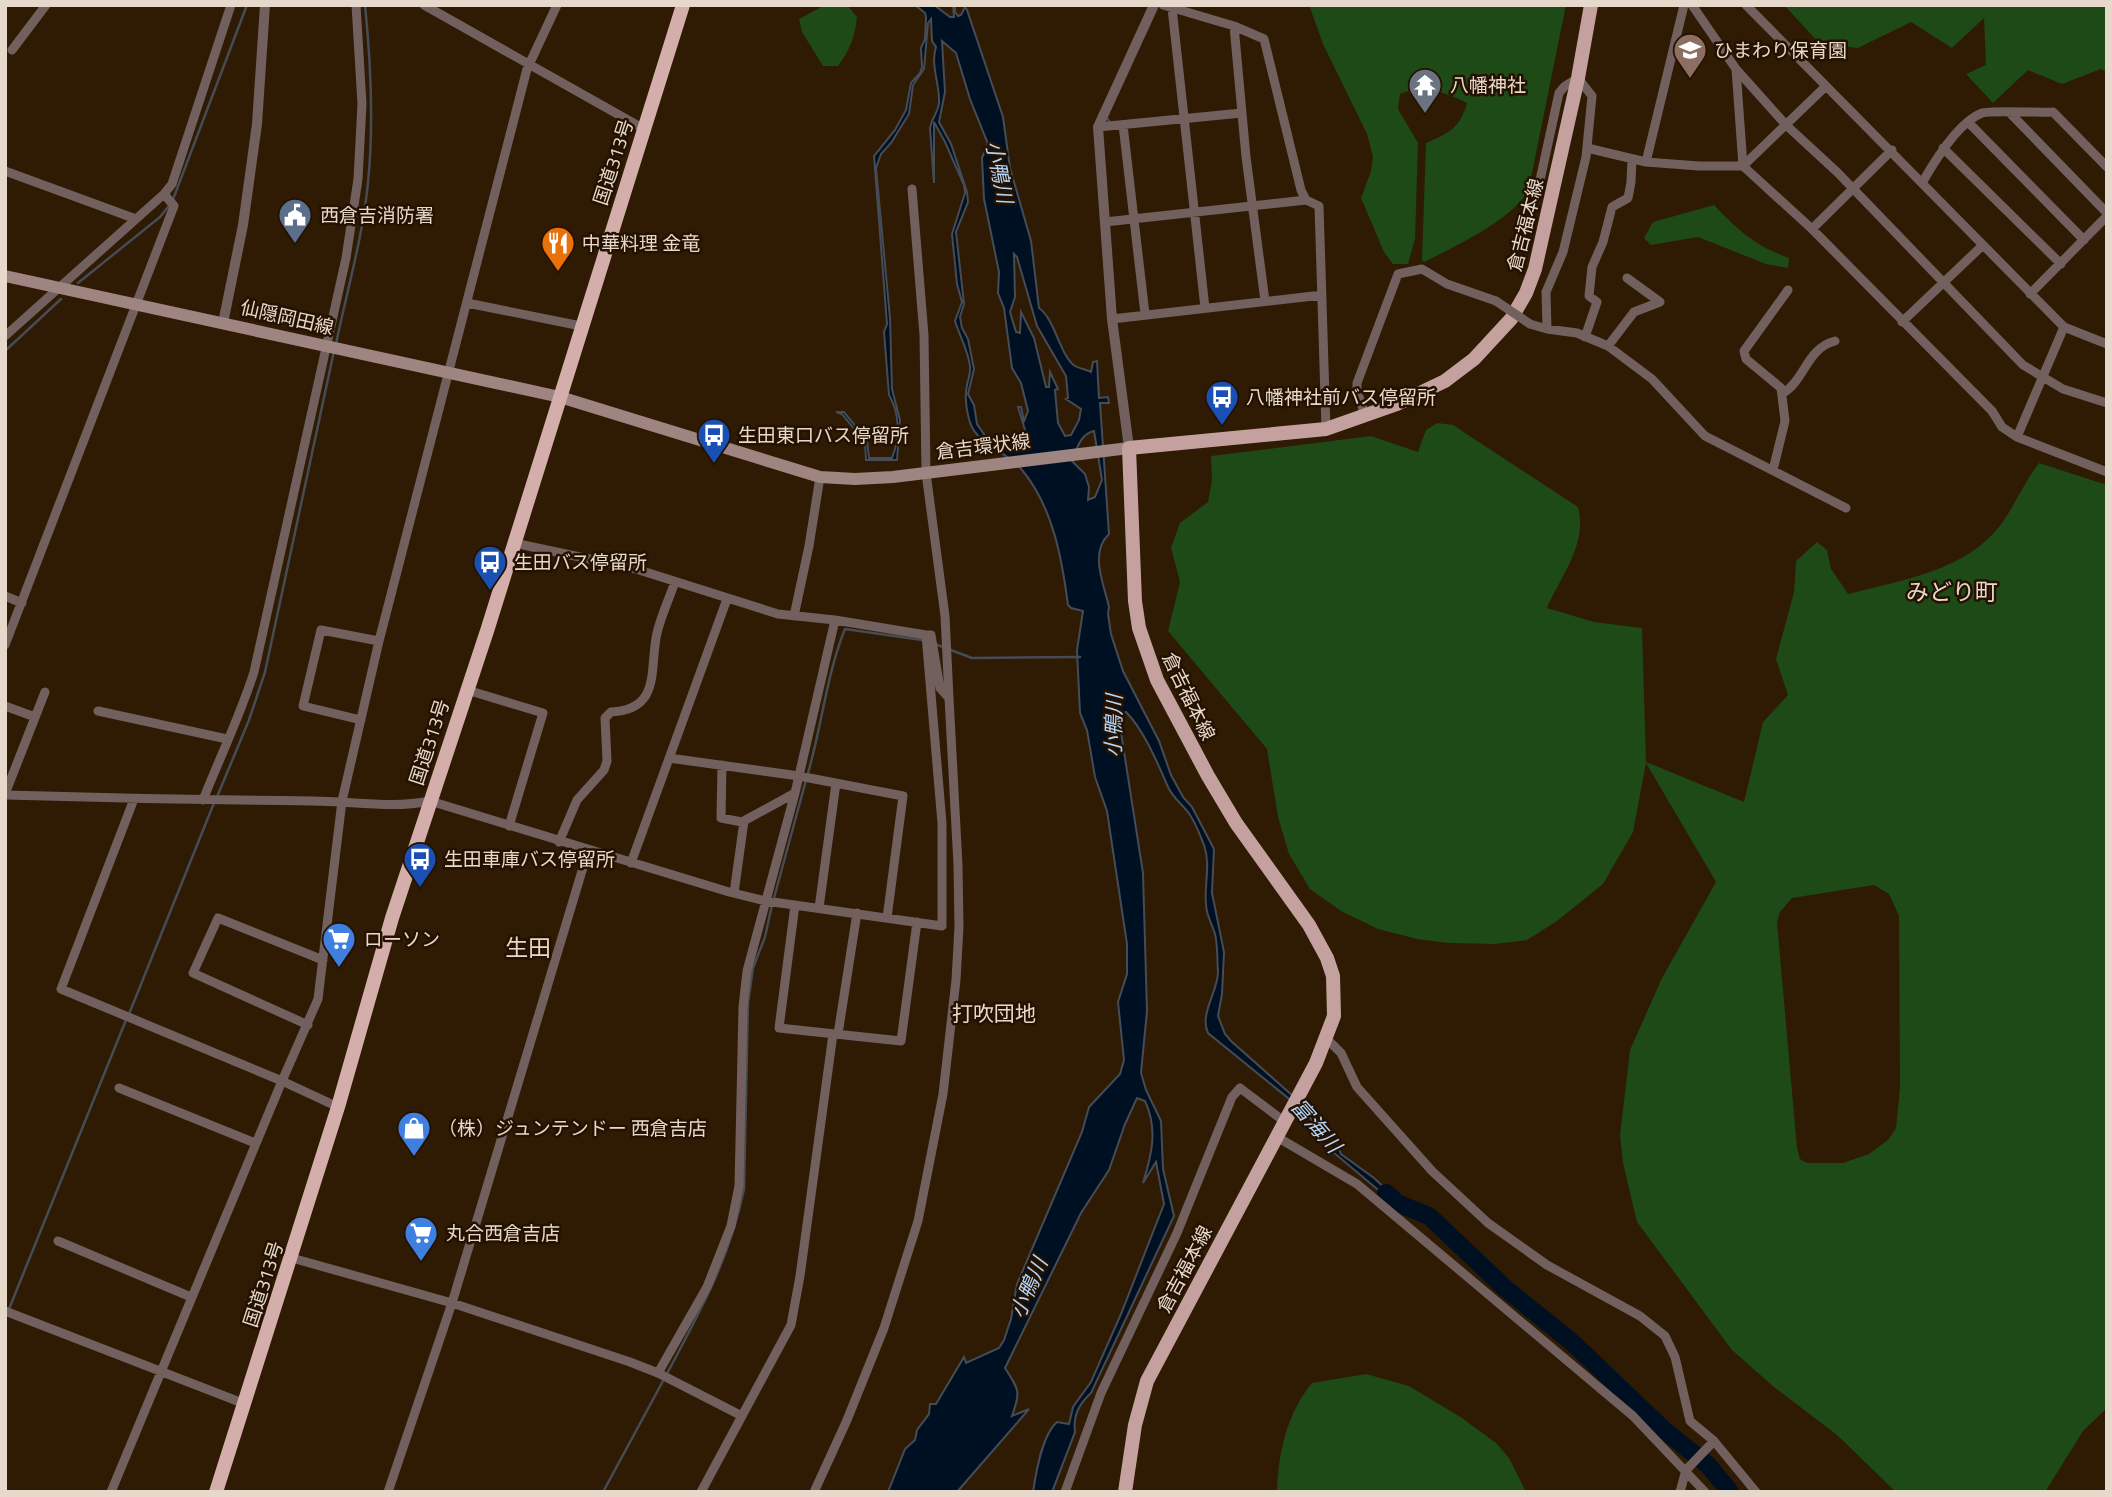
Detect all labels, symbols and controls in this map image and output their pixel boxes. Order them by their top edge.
school or university icon: ひまわり保育園 [1671,31,1709,80]
place label: ひまわり保育園 [1714,35,1847,64]
temple icon: 八幡神社 [1406,66,1444,115]
place label: 八幡神社 [1450,70,1526,99]
street label: 国道313号 [585,115,640,209]
water label: 小鴨川 [978,138,1022,208]
street label: 倉吉福本線 [1499,175,1550,274]
public building icon: 西倉吉消防署 [276,196,314,245]
place label: 西倉吉消防署 [320,200,434,229]
restaurant icon: 中華料理 金竜 [539,224,577,273]
place label: 中華料理 金竜 [582,228,700,257]
street label: 仙隠岡田線 [238,292,337,341]
bus stop icon: 八幡神社前バス停留所 [1203,378,1241,427]
place label: 八幡神社前バス停留所 [1246,382,1436,411]
bus stop icon: 生田東口バス停留所 [695,416,733,465]
place label: 生田東口バス停留所 [738,420,909,449]
street label: 倉吉環状線 [934,425,1032,466]
bus stop icon: 生田バス停留所 [471,543,509,592]
place label: 生田バス停留所 [514,547,647,576]
district label: みどり町 [1906,574,1998,609]
street label: 倉吉福本線 [1156,647,1223,745]
water label: 小鴨川 [1096,692,1130,758]
street label: 国道313号 [401,695,456,789]
bus stop icon: 生田車庫バス停留所 [401,840,439,889]
place label: 生田車庫バス停留所 [444,844,615,873]
supermarket icon: ローソン [320,920,358,969]
place label: ローソン [364,924,440,953]
district label: 生田 [505,930,551,965]
district label: 打吹団地 [952,997,1036,1029]
water label: 富海川 [1284,1091,1351,1161]
shop icon: （株）ジュンテンドー 西倉吉店 [395,1109,433,1158]
place label: （株）ジュンテンドー 西倉吉店 [438,1113,707,1142]
supermarket icon: 丸合西倉吉店 [402,1214,440,1263]
place label: 丸合西倉吉店 [446,1218,560,1247]
street label: 倉吉福本線 [1148,1220,1219,1318]
street label: 国道313号 [235,1237,290,1331]
water label: 小鴨川 [1001,1251,1056,1323]

